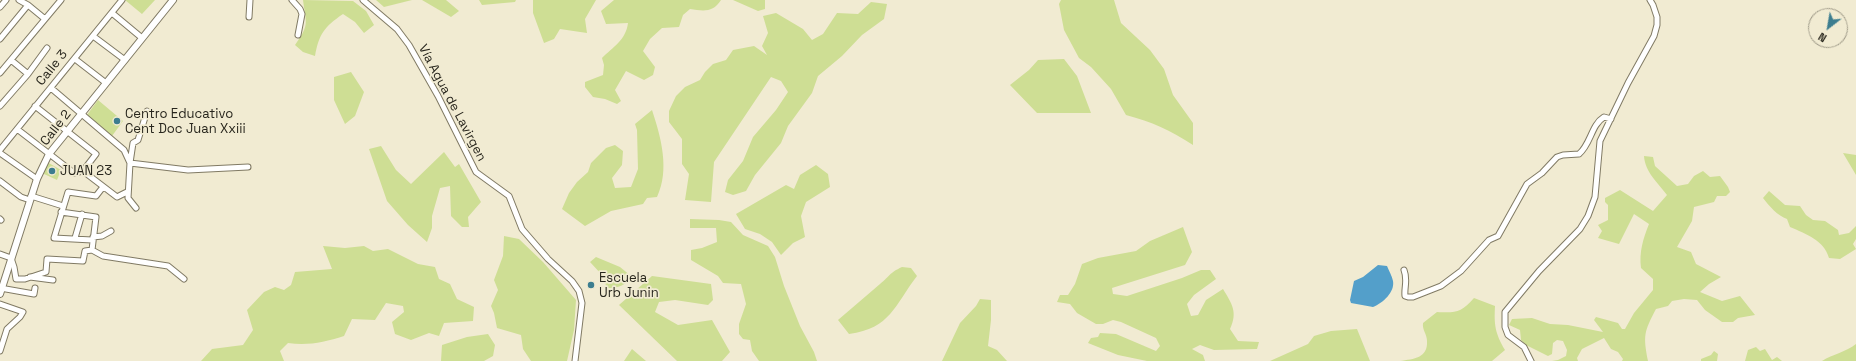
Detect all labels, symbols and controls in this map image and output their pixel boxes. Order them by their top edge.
north arrow [1808,8,1848,48]
text: N [1816,30,1829,45]
street label: Vía Agua de Lavirgen [415,42,489,164]
street label: Calle 3 [33,47,71,89]
place label: Centro Educativo Cent Doc Juan Xxiii [125,106,246,137]
street label: Calle 2 [37,107,75,149]
marker: Centro Educativo Cent Doc Juan Xxiii [112,116,122,126]
place label: JUAN 23 [60,163,112,179]
marker: JUAN 23 [47,166,57,176]
place label: Escuela Urb Junin [599,270,659,301]
marker: Escuela Urb Junin [586,280,596,290]

